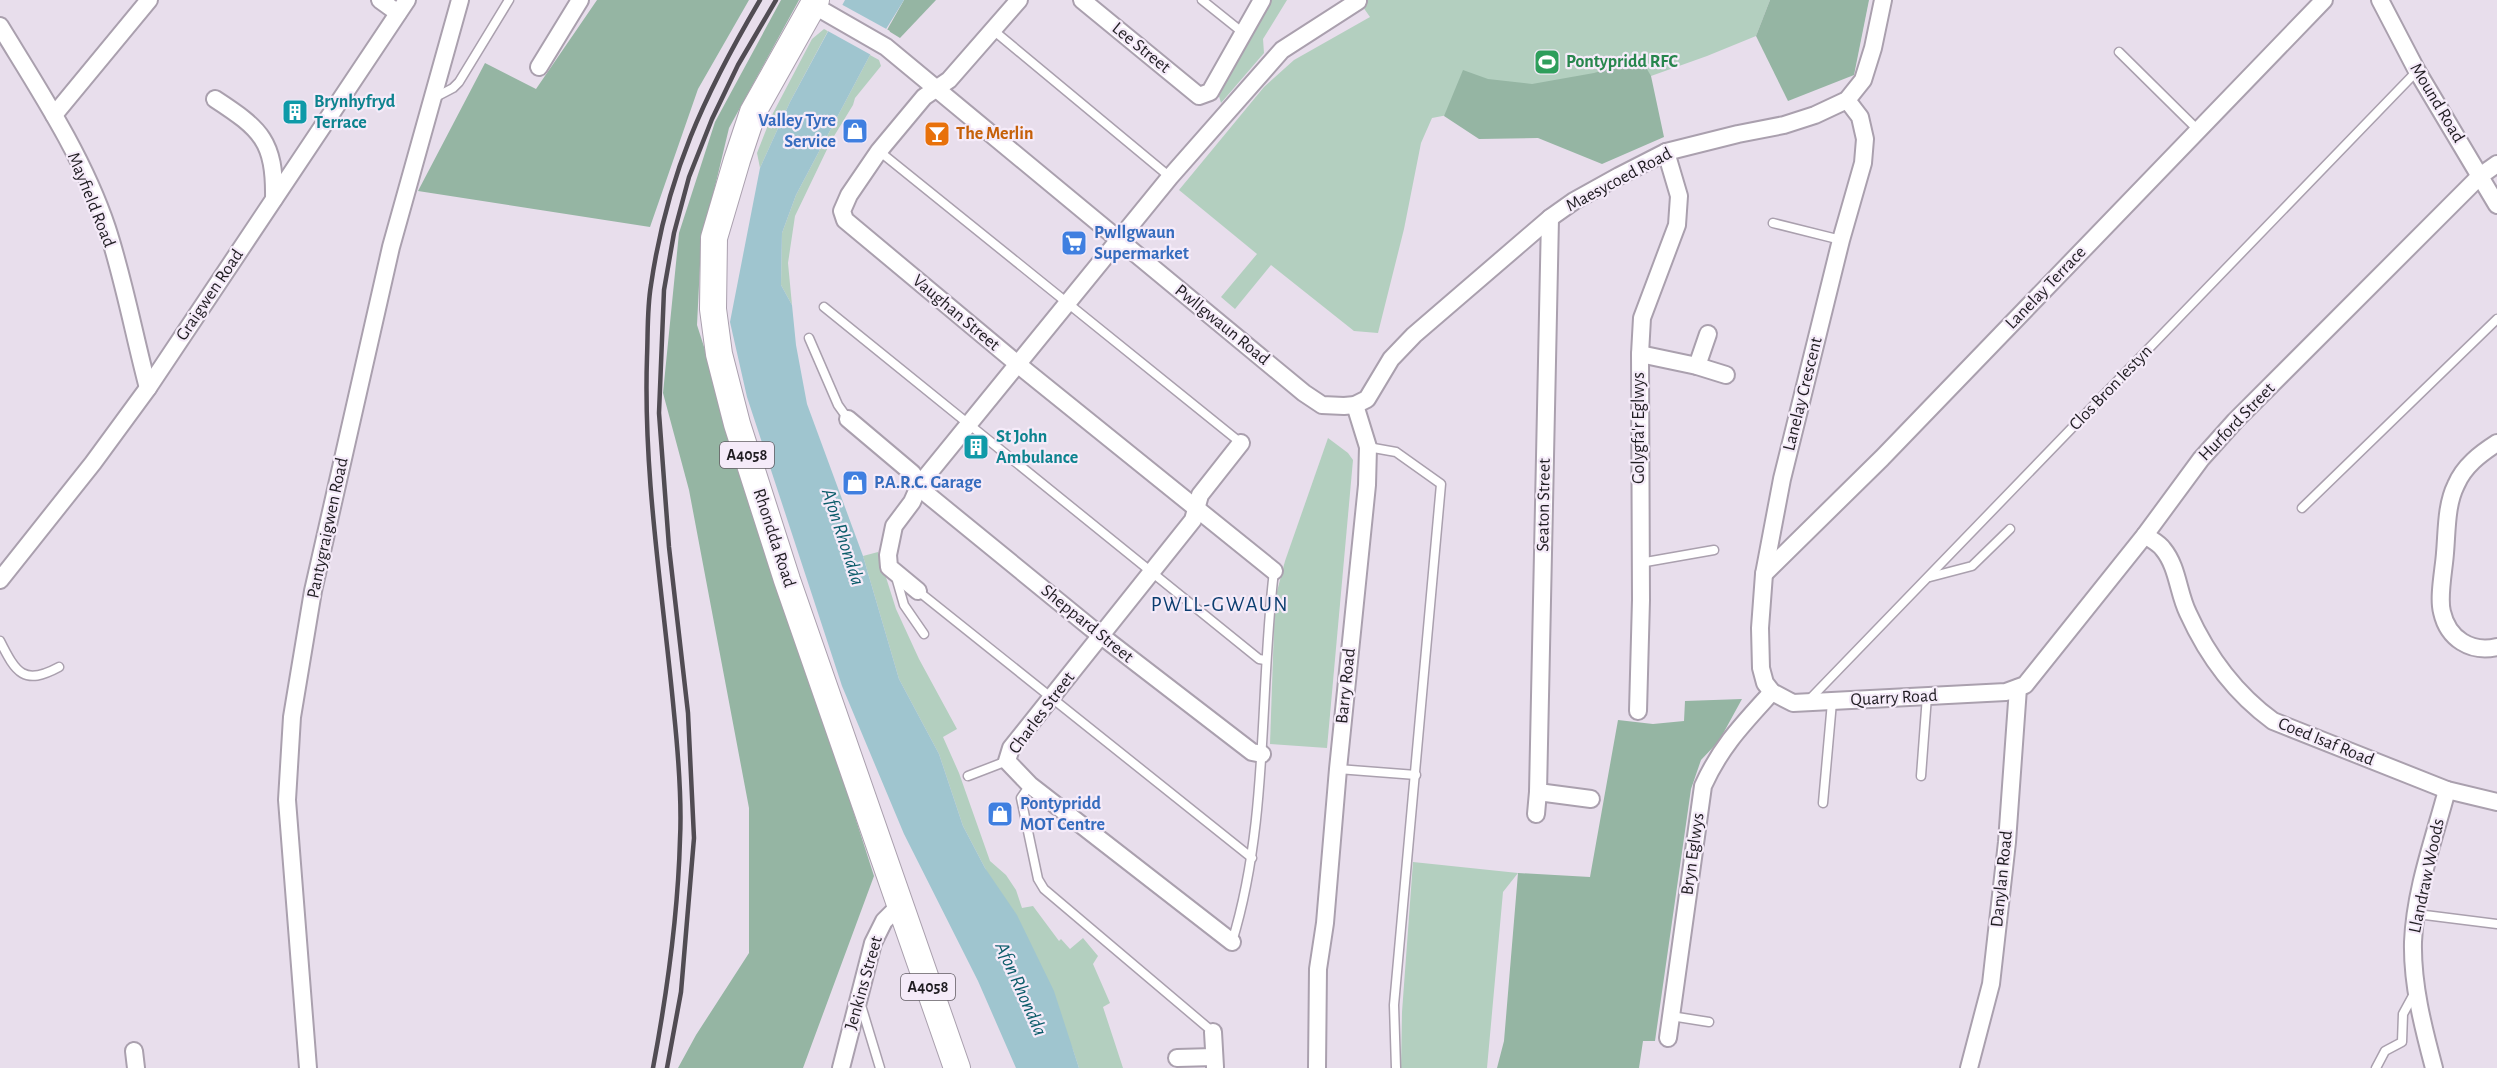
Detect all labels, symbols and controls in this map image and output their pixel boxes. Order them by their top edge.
street label: Lee Street [1108,19,1174,77]
sports icon: Pontypridd RFC [1532,47,1562,77]
place label: Pontypridd RFC [1566,53,1678,71]
street label: Mound Road [2406,60,2468,146]
place label: Brynhyfryd Terrace [314,93,396,132]
building icon: Brynhyfryd Terrace [280,97,310,127]
place label: Valley Tyre Service [758,112,836,151]
shop icon: Valley Tyre Service [840,116,870,146]
bar icon: The Merlin [922,119,952,149]
place label: The Merlin [956,125,1034,143]
street label: Maesycoed Road [1563,145,1675,215]
street label: Mayfield Road [64,150,118,250]
place label: Pwllgwaun Supermarket [1094,224,1189,263]
supermarket icon: Pwllgwaun Supermarket [1059,228,1089,258]
street label: Lanelay Terrace [2002,243,2090,333]
street label: Graigwen Road [173,246,247,344]
street label: Vaughan Street [909,272,1003,355]
street label: Pwllgwaun Road [1171,281,1273,369]
street label: Lanelay Crescent [1780,335,1826,453]
street label: Clos Bron Iestyn [2066,342,2156,434]
street label: Golygfa'r Eglwys [1630,372,1648,484]
street label: Hurford Street [2195,379,2279,465]
place label: St John Ambulance [996,428,1078,467]
building icon: St John Ambulance [961,432,991,462]
road number: A4058 [720,442,774,468]
street label: Pantygraigwen Road [304,456,352,600]
street label: Seaton Street [1534,458,1554,552]
shop icon: P.A.R.C. Garage [840,468,870,498]
place label: P.A.R.C. Garage [874,474,982,492]
water label: Afon Rhondda [818,485,868,588]
street label: Rhondda Road [750,486,798,590]
street label: Sheppard Street [1037,581,1137,667]
district label: PWLL-GWAUN [1151,594,1289,615]
street label: Barry Road [1333,647,1359,725]
street label: Charles Street [1005,668,1079,757]
street label: Quarry Road [1850,687,1938,709]
street label: Coed Isaf Road [2275,715,2377,769]
place label: Pontypridd MOT Centre [1020,795,1105,834]
shop icon: Pontypridd MOT Centre [985,799,1015,829]
street label: Bryn Eglwys [1678,812,1708,896]
street label: Llandraw Woods [2406,817,2448,935]
street label: Danylan Road [1988,830,2016,928]
street label: Jenkins Street [842,934,886,1032]
water label: Afon Rhondda [991,938,1051,1039]
road number: A4058 [901,974,955,1000]

